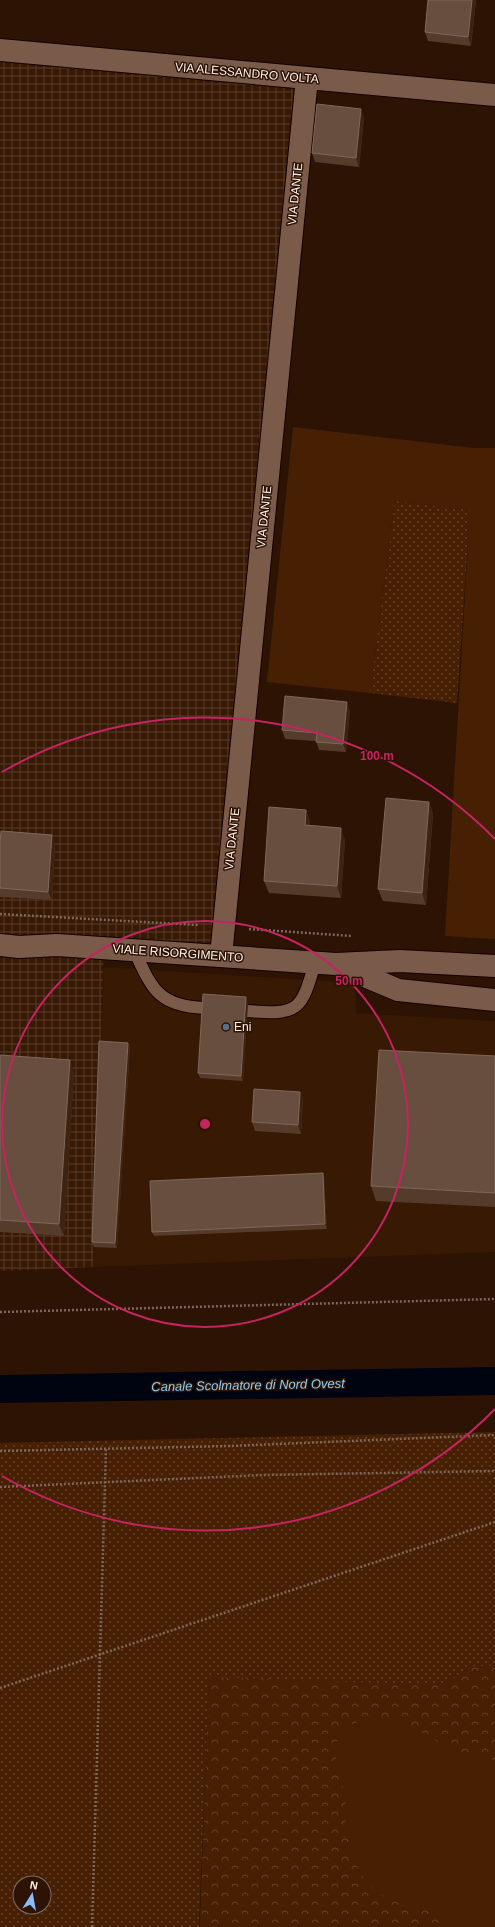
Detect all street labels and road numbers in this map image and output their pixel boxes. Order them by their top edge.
street label: VIA ALESSANDRO VOLTA [175,60,319,86]
street label: VIA DANTE [285,162,305,226]
street label: VIA DANTE [254,485,274,549]
street label: VIA DANTE [222,807,242,871]
street label: VIALE RISORGIMENTO [112,941,244,965]

